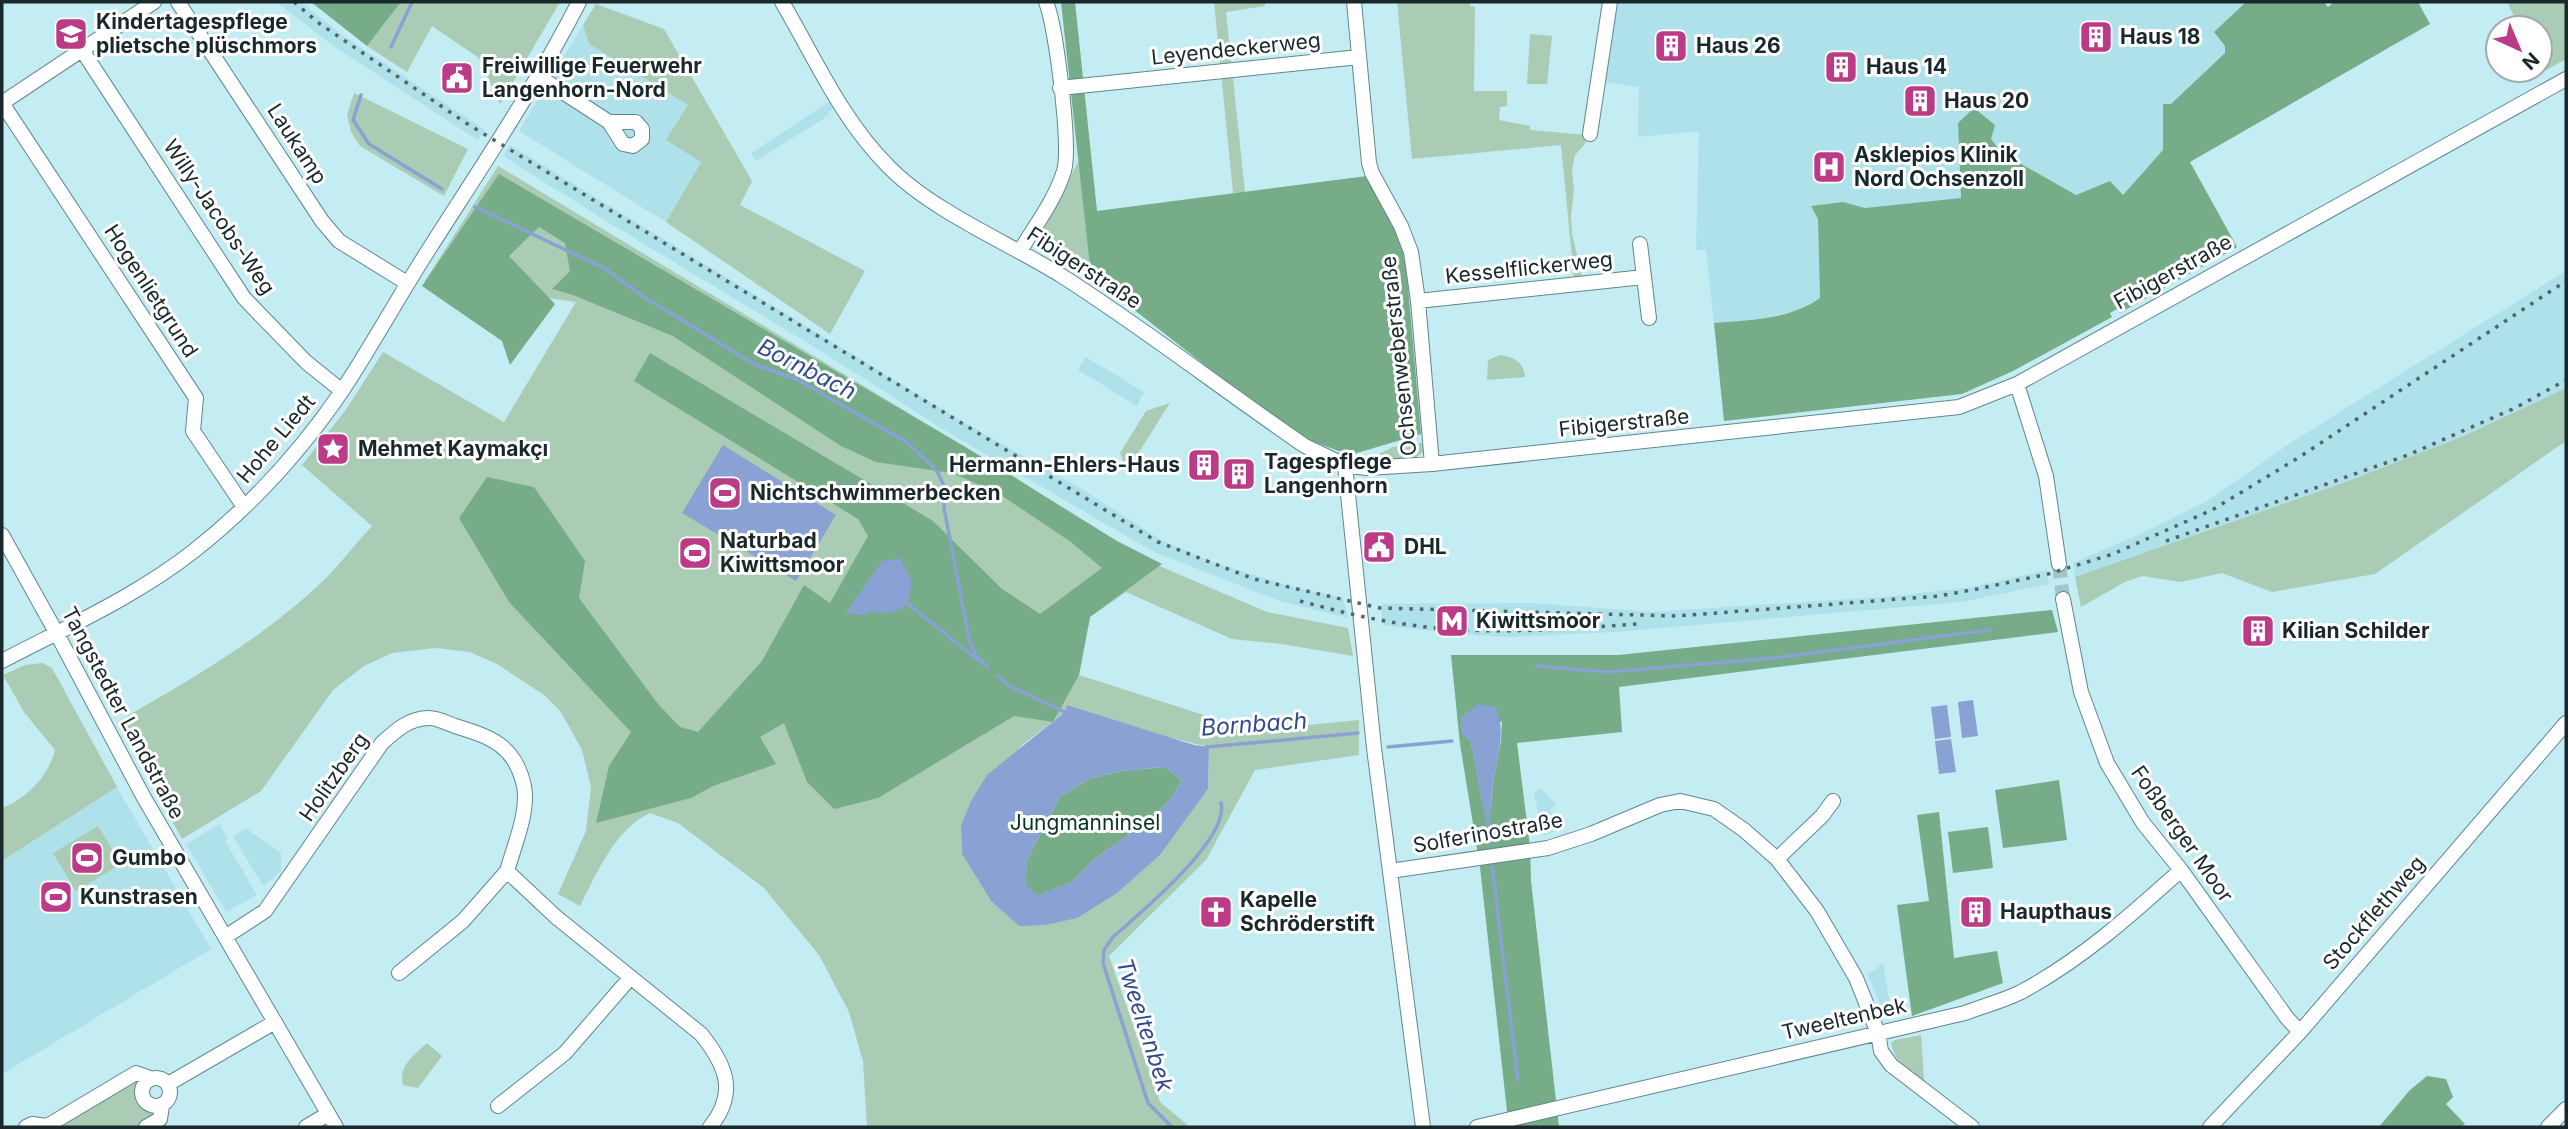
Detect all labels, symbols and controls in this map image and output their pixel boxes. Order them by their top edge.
place label: Kindertagespflege plietsche plüschmors [96,9,317,58]
north arrow [2484,14,2554,84]
school or university icon: Kindertagespflege plietsche plüschmors [52,15,90,53]
building icon: Haus 18 [2077,18,2115,56]
place label: Haus 18 [2120,24,2200,49]
street label: Leyendeckerweg [1150,27,1322,70]
building icon: Haus 26 [1652,27,1690,65]
place label: Haus 26 [1696,33,1781,58]
building icon: Haus 14 [1822,48,1860,86]
text: N [2517,48,2544,74]
place label: Freiwillige Feuerwehr Langenhorn-Nord [482,53,702,102]
place label: Haus 14 [1866,54,1947,79]
public building icon: Freiwillige Feuerwehr Langenhorn-Nord [438,59,476,97]
building icon: Haus 20 [1901,82,1939,120]
place label: Haus 20 [1944,88,2029,113]
street label: Laukamp [262,99,333,189]
street label: Willy-Jacobs-Weg [158,135,280,299]
place label: Asklepios Klinik Nord Ochsenzoll [1854,142,2024,191]
hospital icon: Asklepios Klinik Nord Ochsenzoll [1810,148,1848,186]
street label: Hogenlietgrund [99,220,204,362]
street label: Fibigerstraße [1022,221,1146,314]
street label: Fibigerstraße [2109,229,2236,314]
street label: Kesselflickerweg [1444,246,1614,289]
street label: Ochsenweberstraße [1376,255,1421,457]
water label: Bornbach [753,332,861,406]
street label: Hohe Liedt [231,389,320,488]
street label: Fibigerstraße [1557,403,1691,442]
place icon: Mehmet Kaymakçı [314,430,352,468]
place label: Mehmet Kaymakçı [358,436,548,461]
building icon: Hermann-Ehlers-Haus [1185,446,1223,484]
place label: Tagespflege Langenhorn [1264,449,1392,498]
place label: Hermann-Ehlers-Haus [949,452,1180,477]
building icon: Tagespflege Langenhorn [1220,455,1258,493]
sports icon: Nichtschwimmerbecken [706,474,744,512]
place label: Nichtschwimmerbecken [750,480,1001,505]
place label: Naturbad Kiwittsmoor [720,528,845,577]
public building icon: DHL [1360,528,1398,566]
sports icon: Naturbad Kiwittsmoor [676,534,714,572]
place label: DHL [1404,534,1447,559]
street label: Tangstedter Landstraße [57,602,190,823]
metro station icon: Kiwittsmoor [1433,602,1471,640]
place label: Kiwittsmoor [1476,608,1601,633]
building icon: Kilian Schilder [2239,612,2277,650]
place label: Kilian Schilder [2282,618,2430,643]
water label: Bornbach [1200,706,1308,742]
street label: Holitzberg [294,728,373,826]
street label: Foßberger Moor [2126,761,2239,907]
street label: Solferinostraße [1411,807,1565,858]
park label: Jungmanninsel [1010,810,1160,835]
sports icon: Gumbo [68,839,106,877]
place label: Gumbo [112,845,186,870]
street label: Stockflethweg [2317,851,2430,975]
sports icon: Kunstrasen [37,878,75,916]
place label: Kunstrasen [80,884,198,909]
place label: Kapelle Schröderstift [1240,887,1375,936]
church icon: Kapelle Schröderstift [1197,893,1235,931]
building icon: Haupthaus [1957,893,1995,931]
place label: Haupthaus [2000,899,2112,924]
water label: Tweeltenbek [1110,955,1180,1095]
street label: Tweeltenbek [1779,992,1909,1045]

